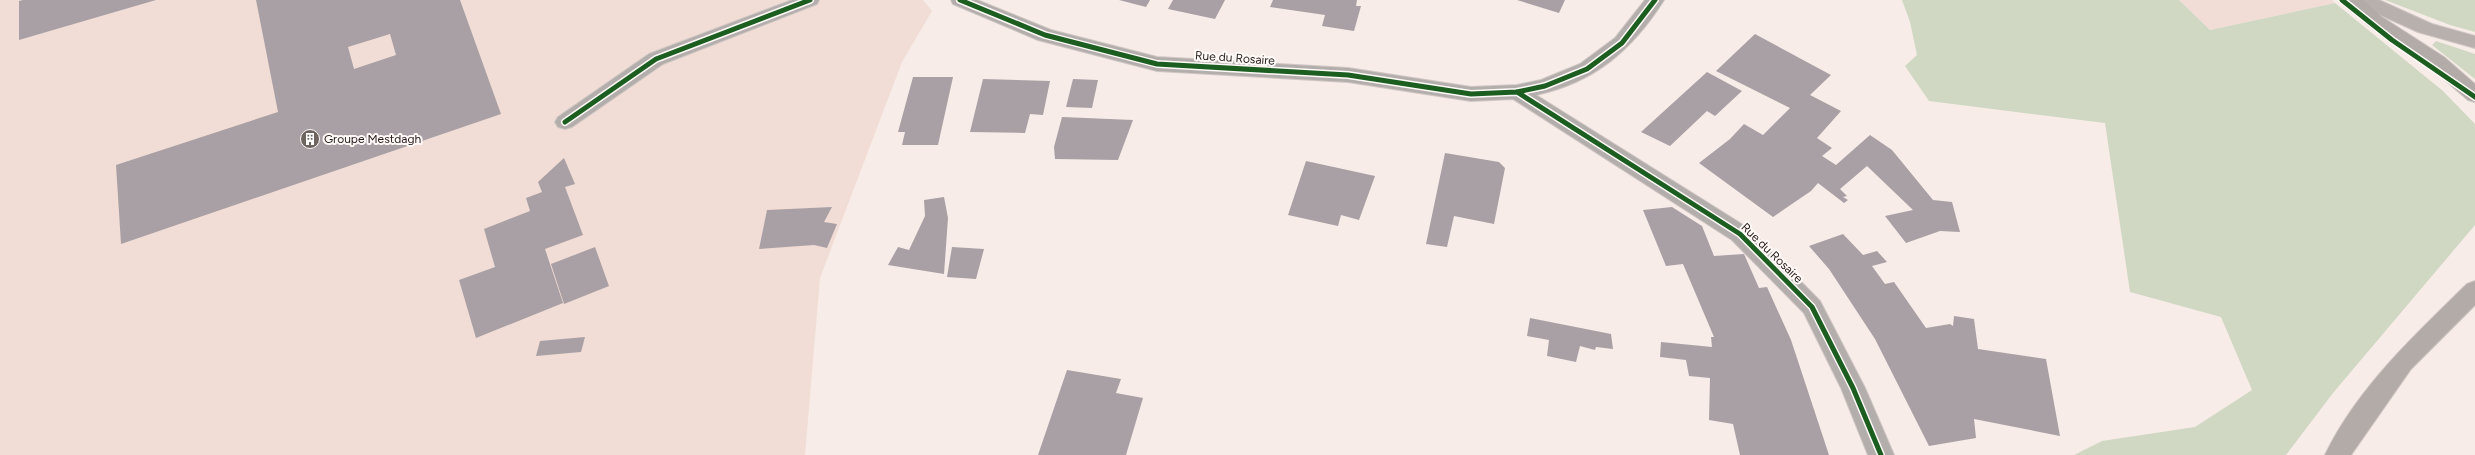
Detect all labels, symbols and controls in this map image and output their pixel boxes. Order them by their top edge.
street label: Rue du Rosaire [1195,48,1276,68]
building icon: Groupe Mestdagh [299,128,321,150]
place label: Groupe Mestdagh [324,132,421,146]
street label: Rue du Rosaire [1738,220,1806,286]

